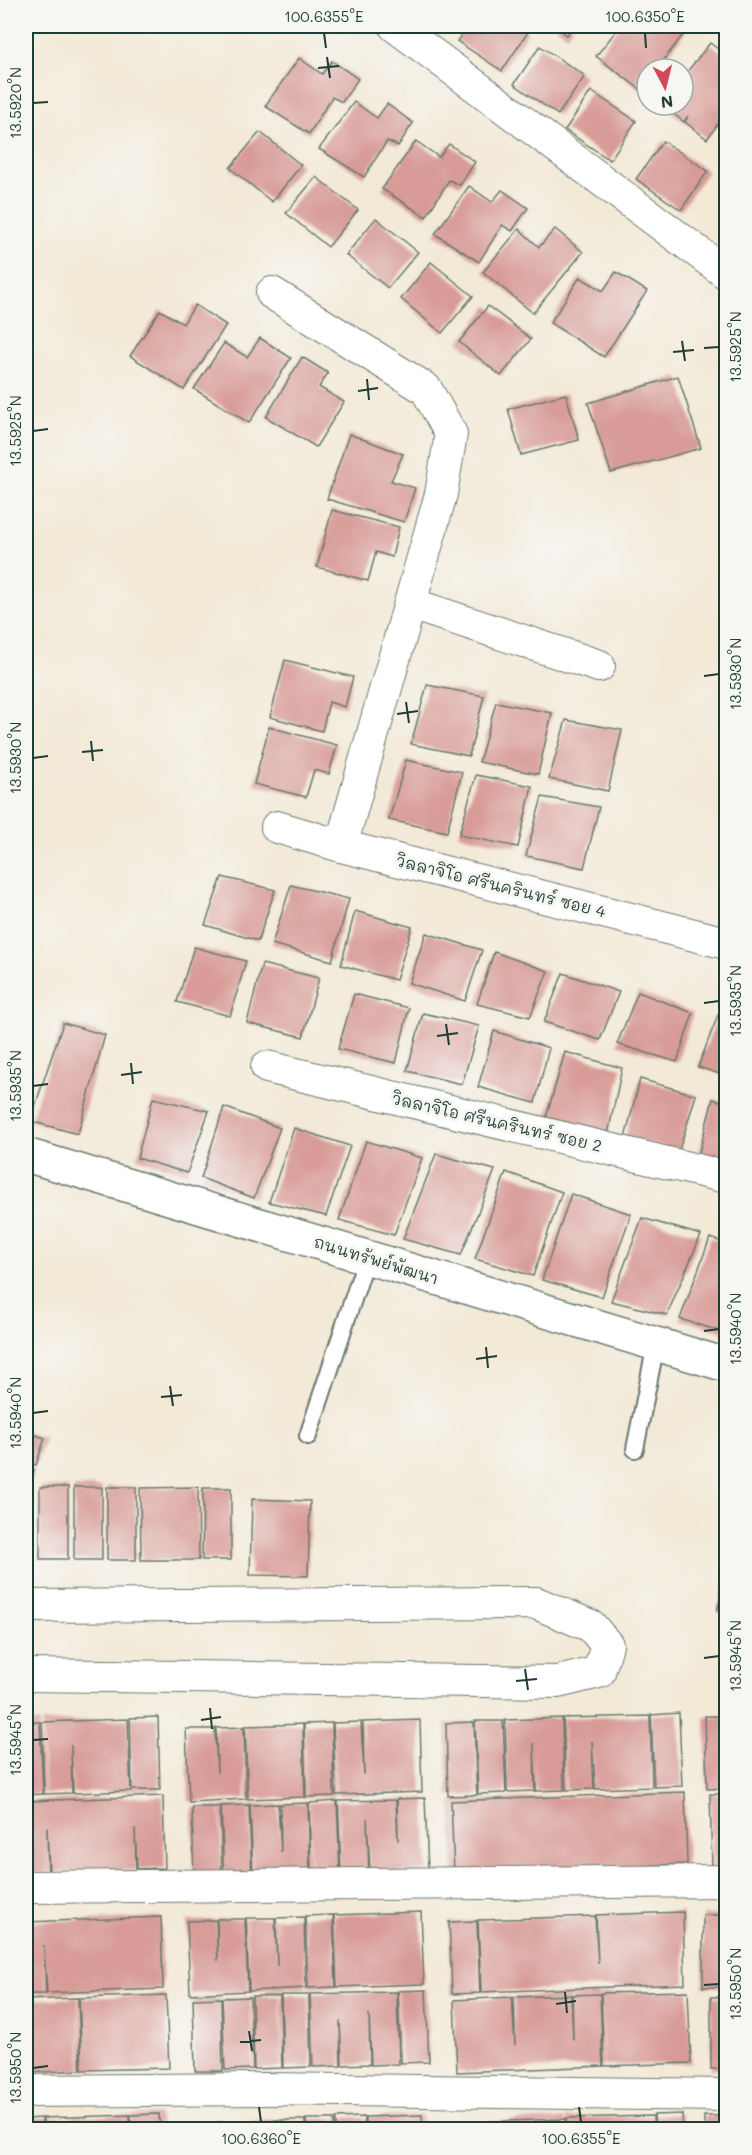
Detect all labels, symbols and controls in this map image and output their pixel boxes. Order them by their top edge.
text: 100.6355°E [284,6,364,26]
text: 100.6350°E [605,6,685,26]
north arrow [635,57,695,117]
text: 13.5920°N [5,67,25,139]
text: N [660,91,674,114]
text: 13.5925°N [725,311,745,383]
text: 13.5925°N [5,395,25,467]
text: 13.5930°N [725,638,745,710]
text: 13.5930°N [5,722,25,794]
street label: วิลลาจิโอ ศรีนครินทร์ ซอย 4 [393,849,608,922]
text: 13.5935°N [725,965,745,1037]
text: 13.5935°N [5,1050,25,1122]
street label: วิลลาจิโอ ศรีนครินทร์ ซอย 2 [389,1087,604,1156]
street label: ถนนทรัพย์พัฒนา [311,1230,441,1288]
text: 13.5940°N [725,1293,745,1365]
text: 13.5940°N [5,1377,25,1449]
text: 13.5945°N [725,1620,745,1692]
text: 13.5945°N [5,1704,25,1776]
text: 13.5950°N [725,1948,745,2020]
text: 13.5950°N [5,2032,25,2104]
text: 100.6360°E [221,2128,301,2148]
text: 100.6355°E [541,2128,621,2148]

